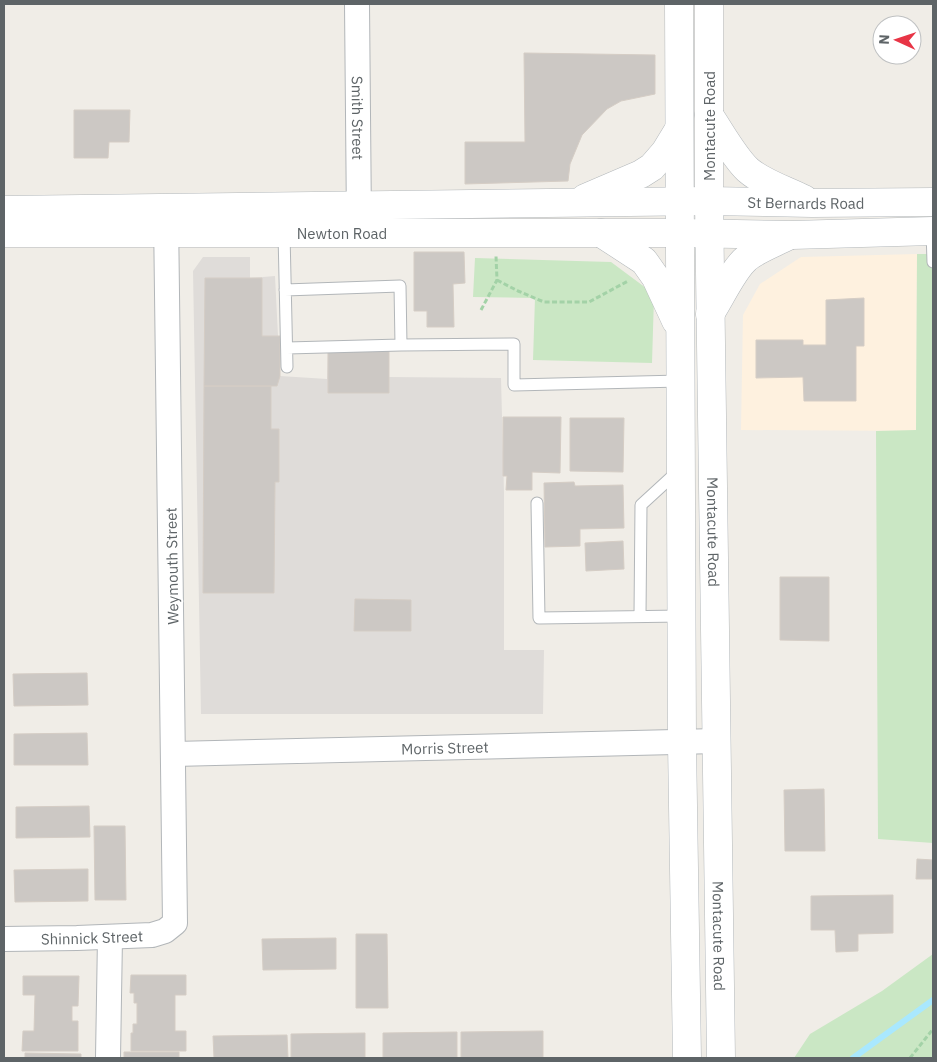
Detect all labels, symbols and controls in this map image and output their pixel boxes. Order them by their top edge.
north arrow [872,15,922,65]
text: N [875,34,893,45]
street label: Montacute Road [700,71,719,181]
street label: Smith Street [348,76,368,160]
street label: St Bernards Road [747,192,865,213]
street label: Newton Road [297,224,387,243]
street label: Montacute Road [703,477,724,587]
street label: Weymouth Street [161,507,183,625]
street label: Morris Street [401,737,489,758]
street label: Montacute Road [709,881,730,991]
street label: Shinnick Street [41,926,143,948]

